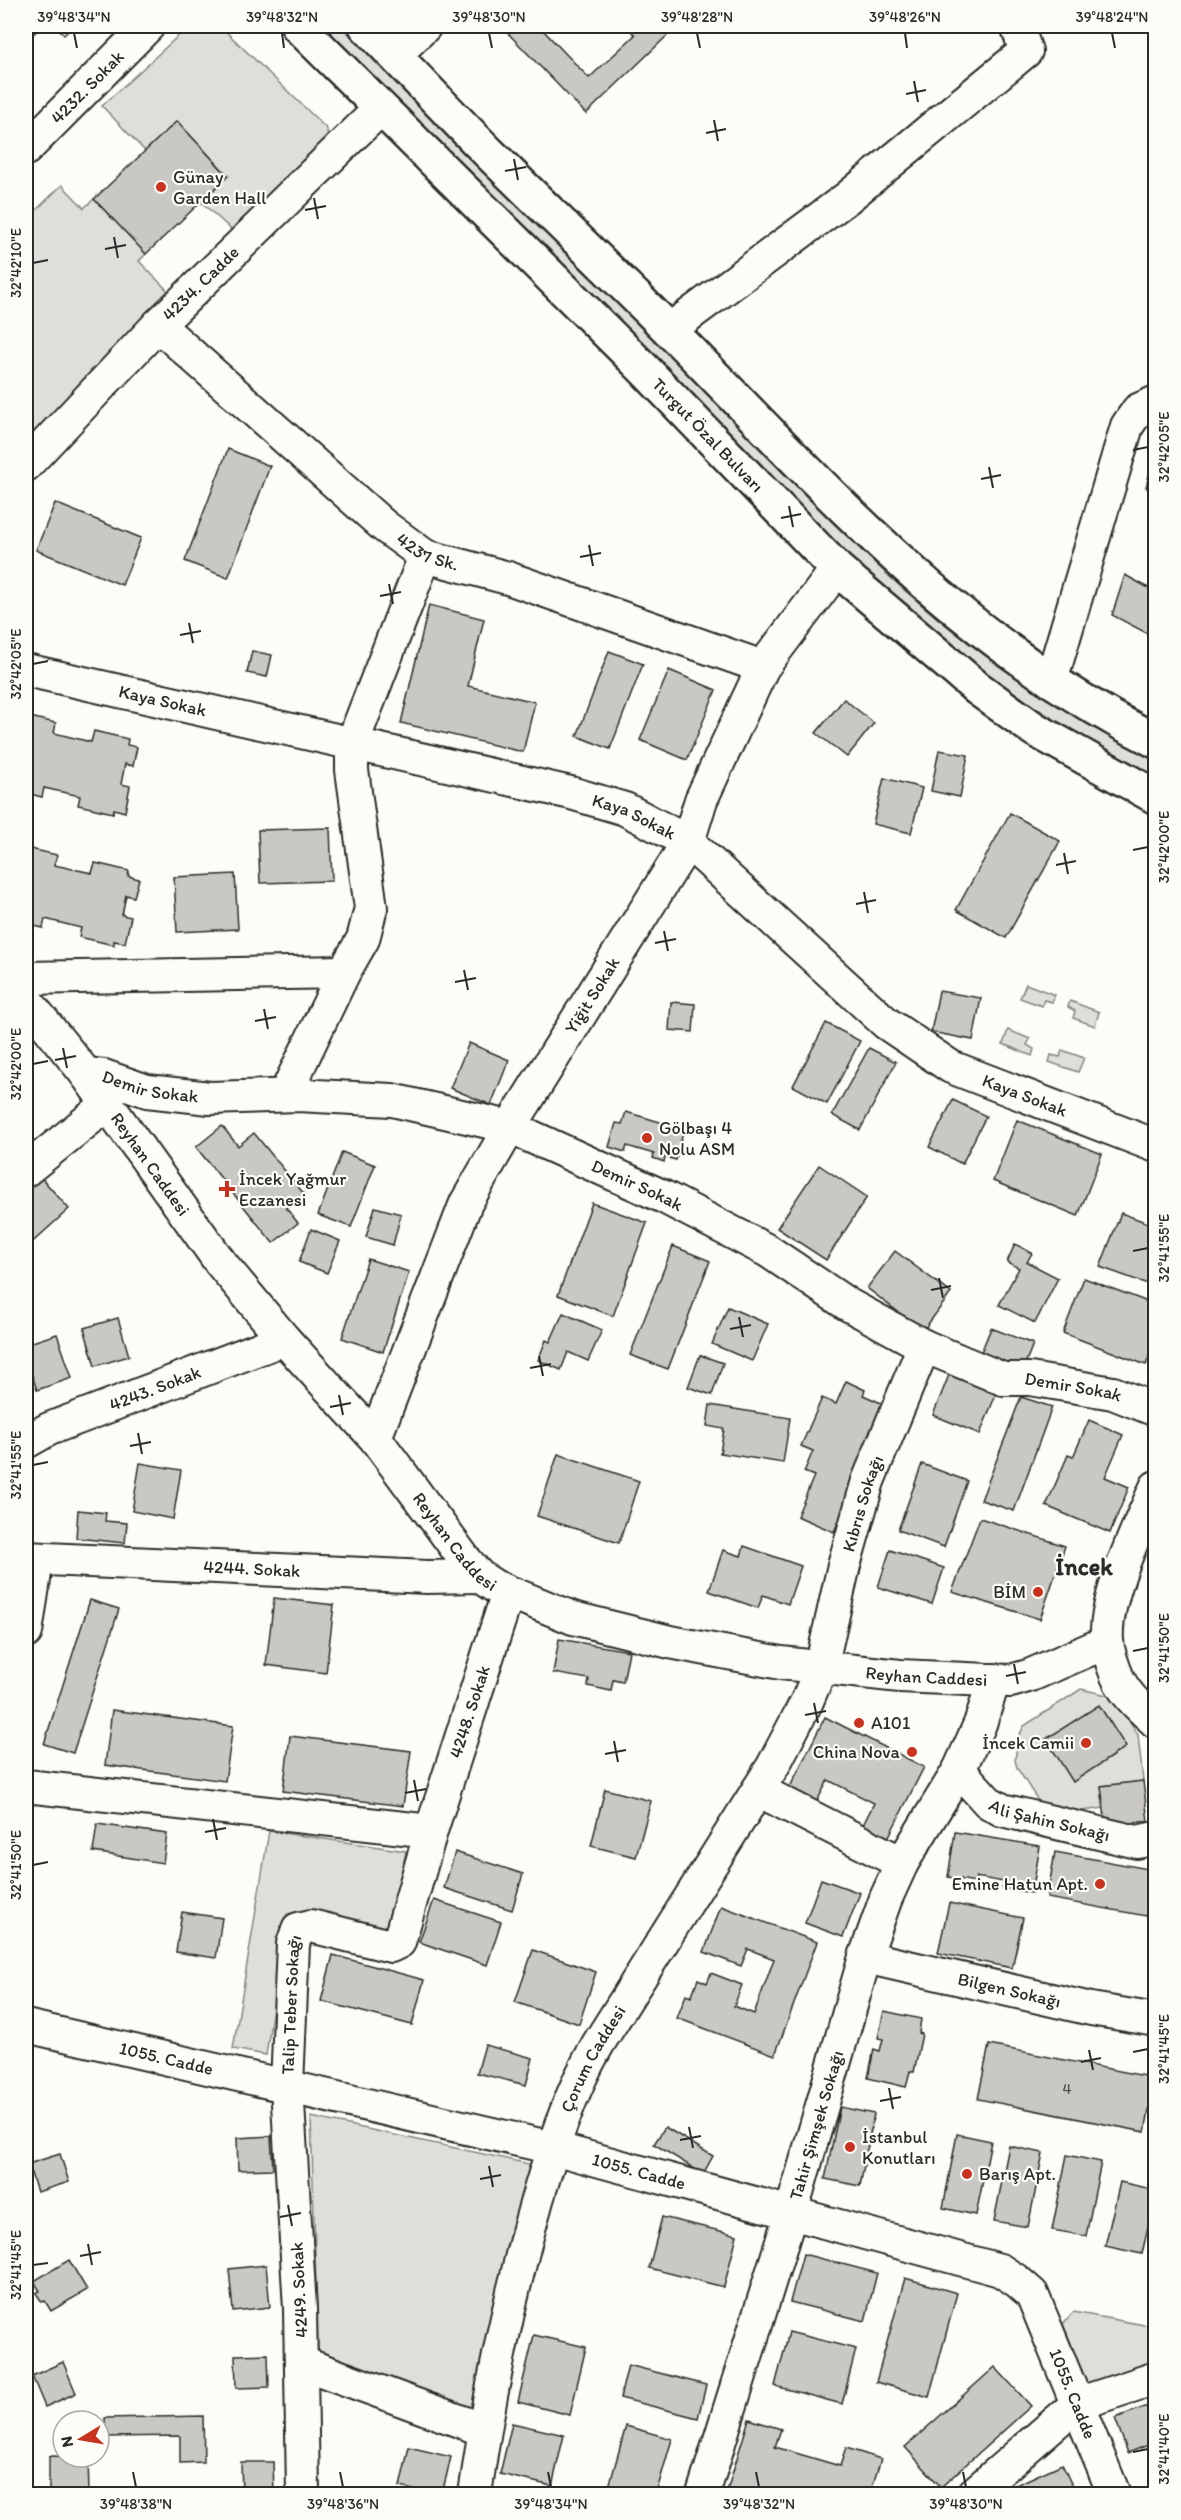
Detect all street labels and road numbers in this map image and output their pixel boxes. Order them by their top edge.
street label: 4232. Sokak [46,46,128,129]
street label: 4234. Cadde [158,241,244,326]
street label: Turgut Özal Bulvarı [647,373,768,497]
street label: 4237 Sk. [392,528,461,575]
street label: Kaya Sokak [117,680,209,722]
street label: Kaya Sokak [590,789,680,845]
street label: Yiğit Sokak [560,952,625,1038]
street label: Demir Sokak [99,1065,200,1108]
street label: Kaya Sokak [979,1069,1071,1122]
street label: Reyhan Caddesi [106,1108,195,1220]
street label: Demir Sokak [588,1154,687,1216]
street label: 4243. Sokak [106,1361,204,1416]
street label: Demir Sokak [1023,1367,1126,1407]
street label: Kıbrıs Sokağı [837,1452,888,1554]
street label: Reyhan Caddesi [408,1488,501,1596]
street label: 4244. Sokak [203,1555,301,1582]
street label: Reyhan Caddesi [865,1661,988,1691]
street label: 4248. Sokak [444,1663,495,1761]
street label: Ali Şahin Sokağı [985,1794,1112,1846]
street label: Talip Teber Sokağı [276,1932,306,2075]
street label: Bilgen Sokağı [956,1968,1063,2013]
street label: Çorum Caddesi [556,2001,630,2116]
street label: 1055. Cadde [117,2037,216,2080]
street label: Tahir Şimşek Sokağı [784,2048,848,2202]
street label: 1055. Cadde [590,2148,688,2195]
street label: 4249. Sokak [286,2242,312,2338]
street label: 1055. Cadde [1044,2345,1101,2442]

